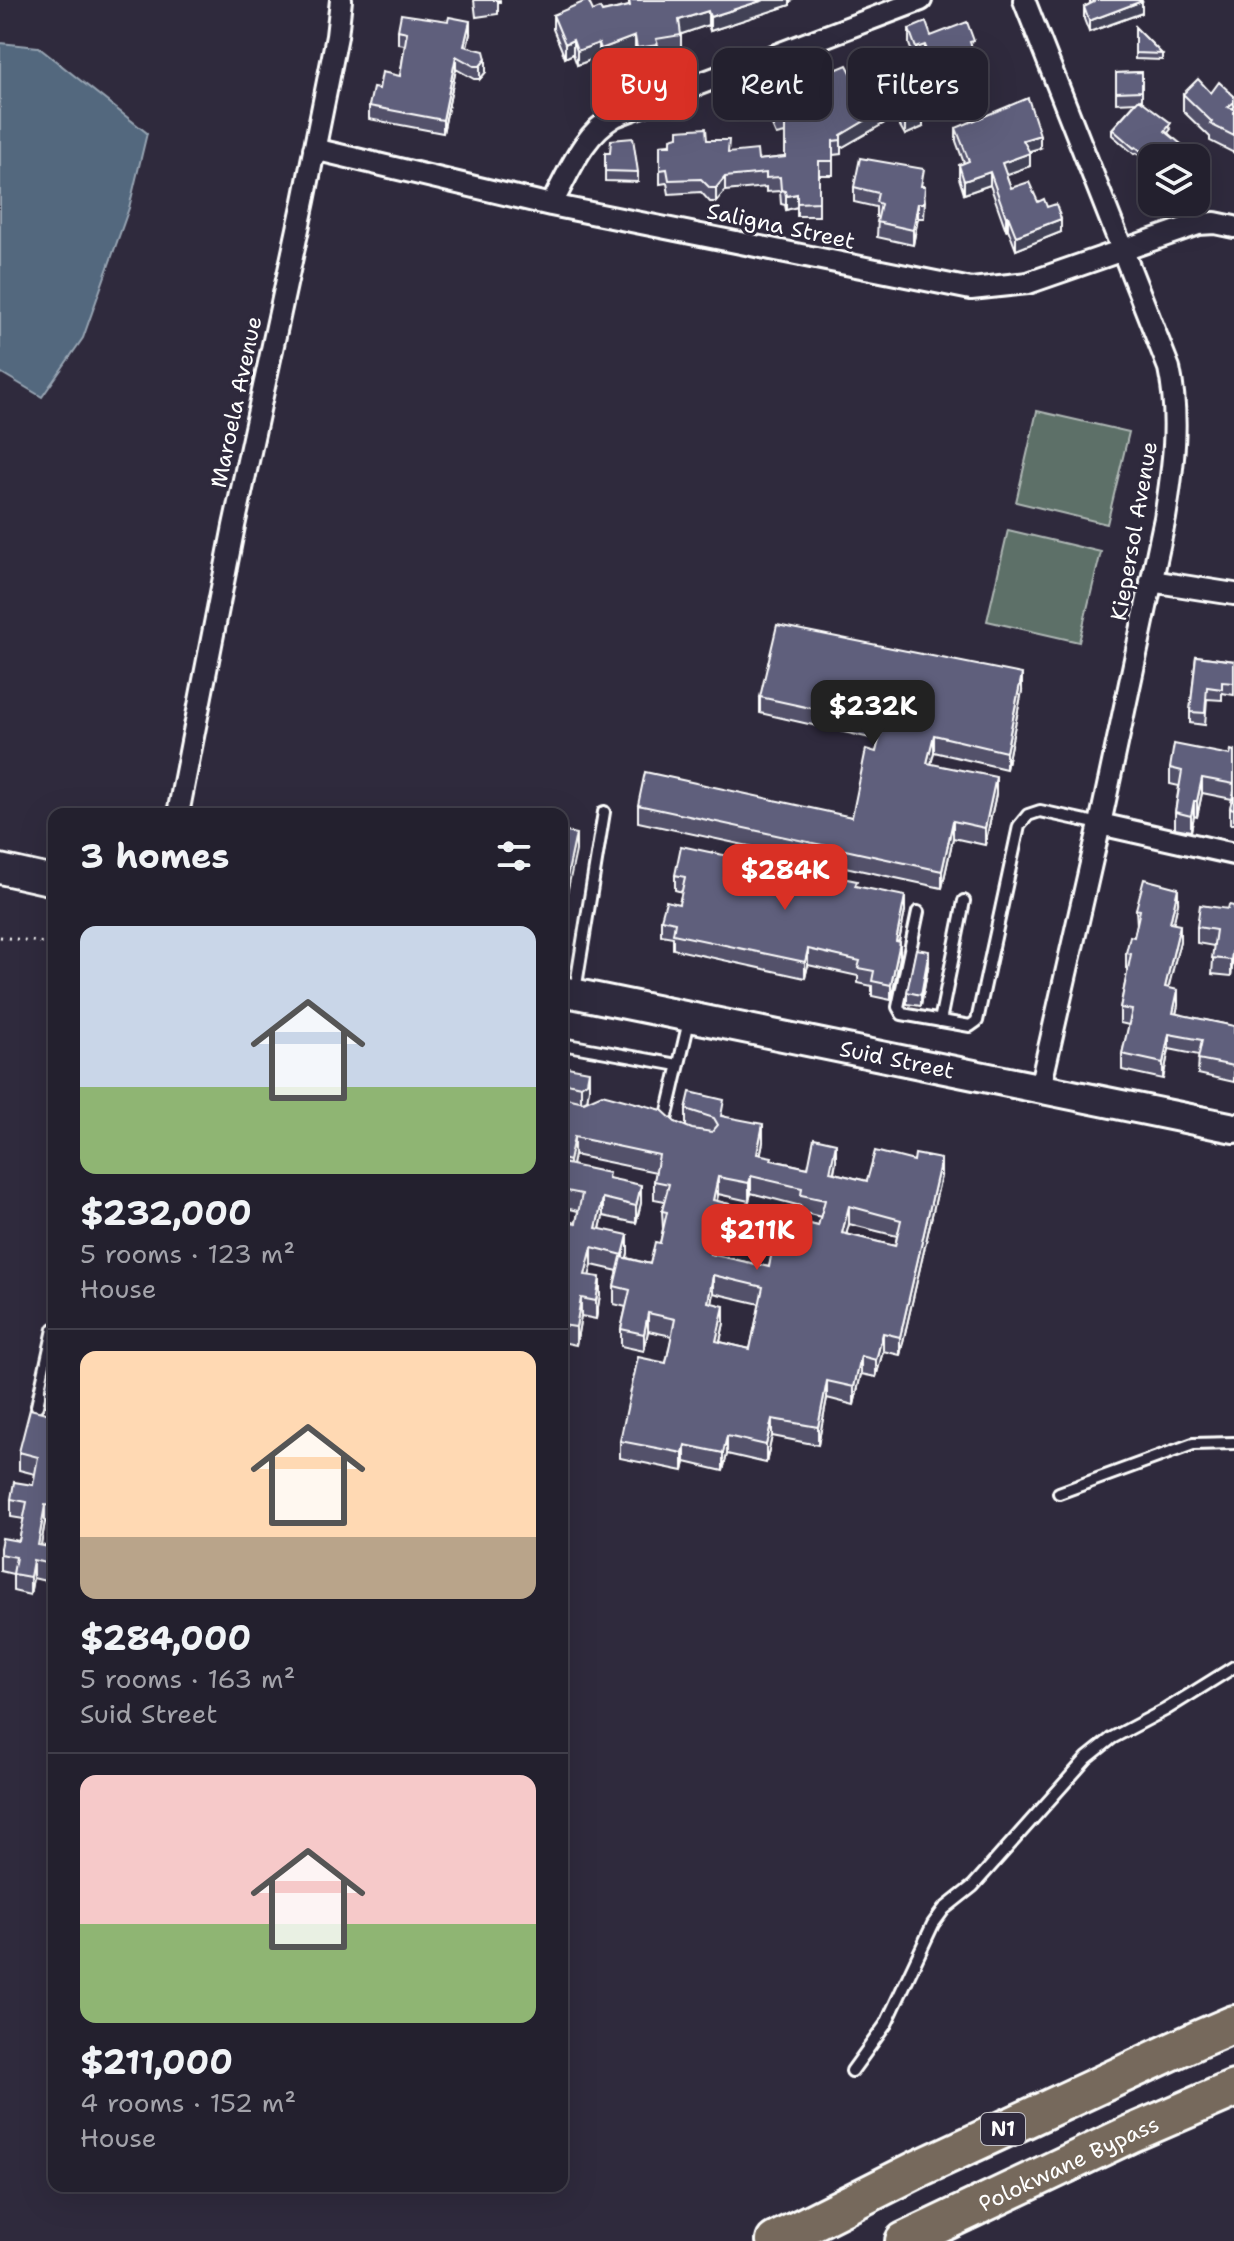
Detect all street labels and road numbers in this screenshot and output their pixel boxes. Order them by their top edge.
street label: Saligna Street [704,196,858,256]
street label: Maroela Avenue [204,314,268,490]
street label: Kiepersol Avenue [1104,439,1164,623]
street label: Suid Street [837,1033,957,1085]
street label: Polokwane Bypass [974,2109,1163,2218]
road number: N1 [981,2113,1025,2145]

